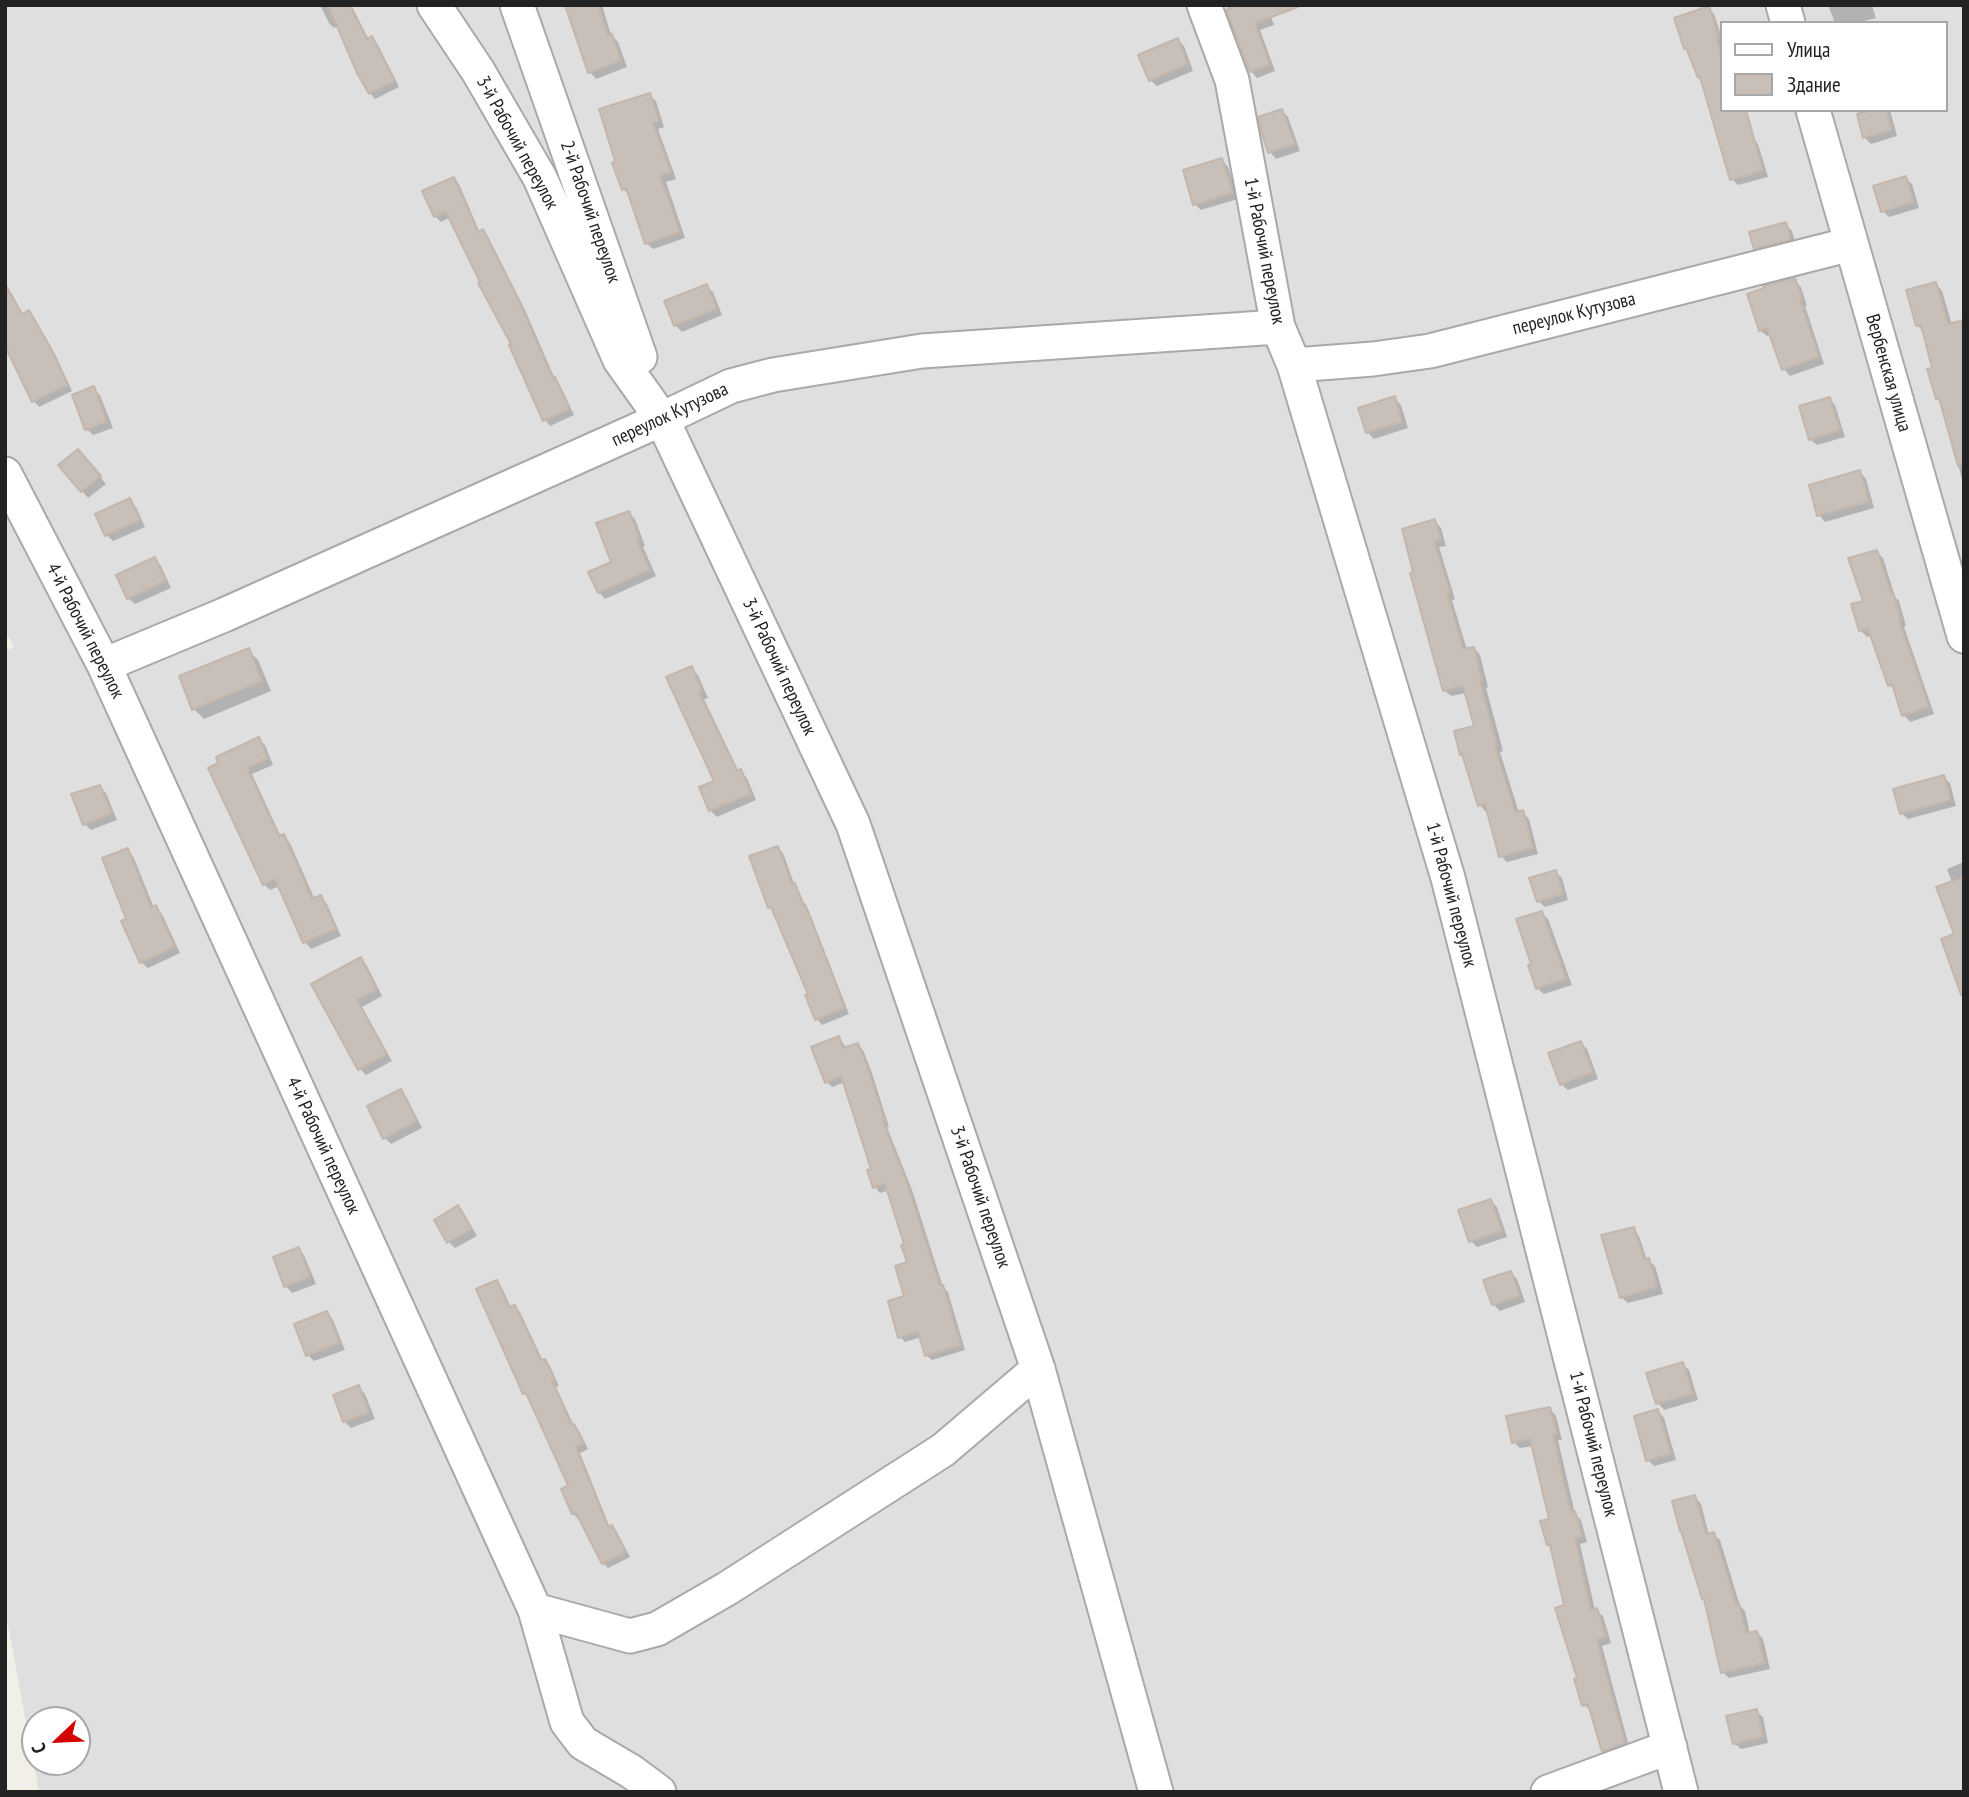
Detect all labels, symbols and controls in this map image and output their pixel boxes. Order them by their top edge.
legend [1720,21,1948,112]
text: Улица [1787,36,1830,63]
text: Здание [1787,71,1841,98]
street label: 3-й Рабочий переулок [471,72,563,214]
street label: 2-й Рабочий переулок [555,138,625,286]
street label: 1-й Рабочий переулок [1239,176,1289,326]
street label: переулок Кутузова [1510,288,1638,340]
street label: Вербенская улица [1860,311,1916,435]
street label: переулок Кутузова [608,378,732,452]
street label: 4-й Рабочий переулок [41,560,129,702]
street label: 3-й Рабочий переулок [737,595,821,739]
street label: 1-й Рабочий переулок [1421,820,1481,970]
street label: 4-й Рабочий переулок [281,1074,365,1218]
street label: 3-й Рабочий переулок [945,1123,1015,1271]
street label: 1-й Рабочий переулок [1564,1369,1622,1519]
north arrow [21,1706,91,1776]
text: С [26,1740,51,1757]

